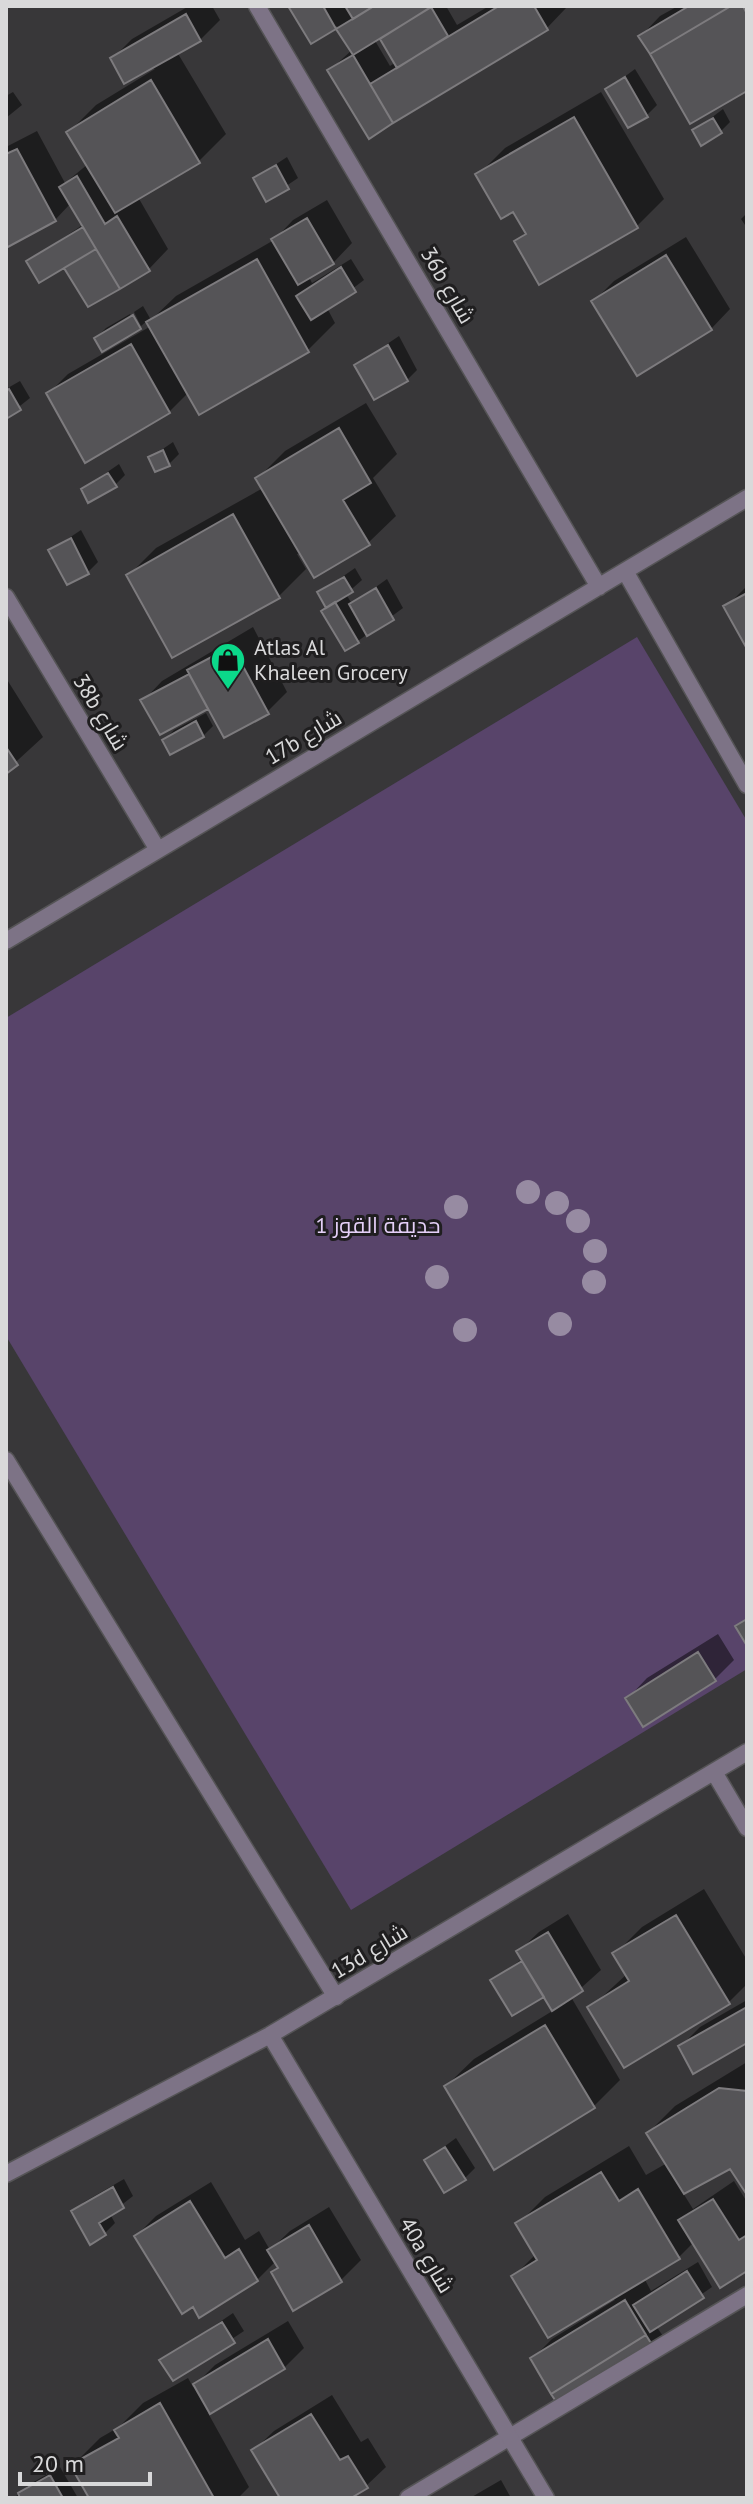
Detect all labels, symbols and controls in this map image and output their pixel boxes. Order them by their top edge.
street label: 36b شارع [414,241,481,329]
place label: Atlas Al Khaleen Grocery [254,633,409,686]
shop icon: Atlas Al Khaleen Grocery [209,641,247,691]
street label: 38b شارع [66,669,135,756]
street label: 17b شارع [260,703,347,772]
park label: حديقة القوز 1 [316,1211,440,1239]
street label: 13d شارع [326,1917,413,1986]
street label: 40a شارع [393,2212,460,2298]
scale bar [20,2436,150,2486]
text: 20 m [32,2448,84,2479]

